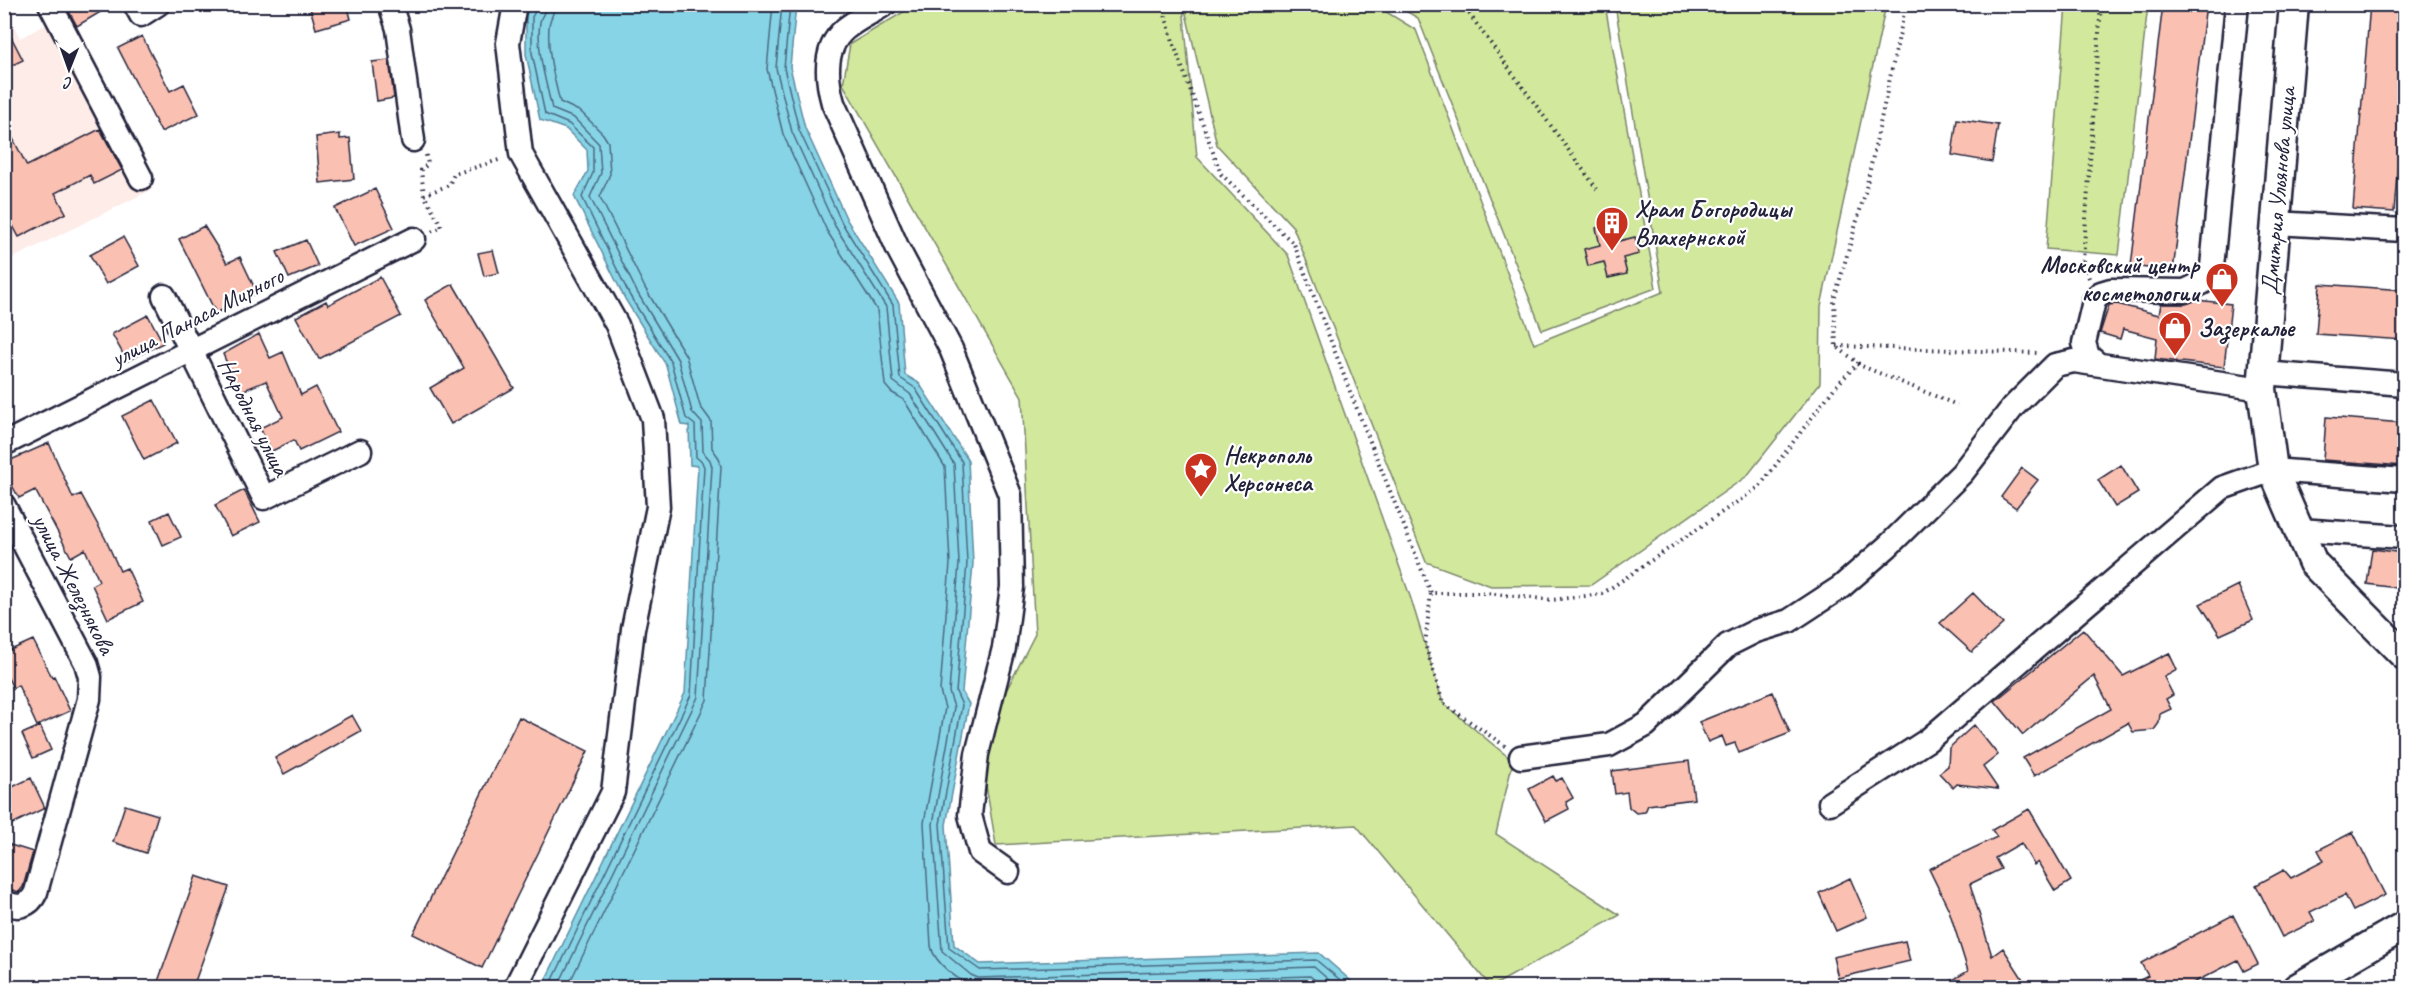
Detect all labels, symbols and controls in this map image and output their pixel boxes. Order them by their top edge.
north arrow [39,39,99,99]
text: С [63,73,73,93]
street label: Дмитрия Ульянова улица [2254,84,2302,296]
place label: Храм Богородицы Влахернской [1635,194,1793,252]
building icon: Храм Богородицы Влахернской [1594,205,1630,252]
place label: Московский центр косметологии [2041,250,2202,308]
street label: улица Панаса Мирного [104,260,289,374]
shop icon: Московский центр косметологии [2204,261,2240,308]
shop icon: Зазеркалье [2157,310,2193,357]
place label: Зазеркалье [2198,313,2296,344]
street label: Народная улица [211,353,297,482]
place label: Некрополь Херсонеса [1224,440,1314,498]
place icon: Некрополь Херсонеса [1183,451,1219,498]
street label: улица Железнякова [24,507,123,661]

